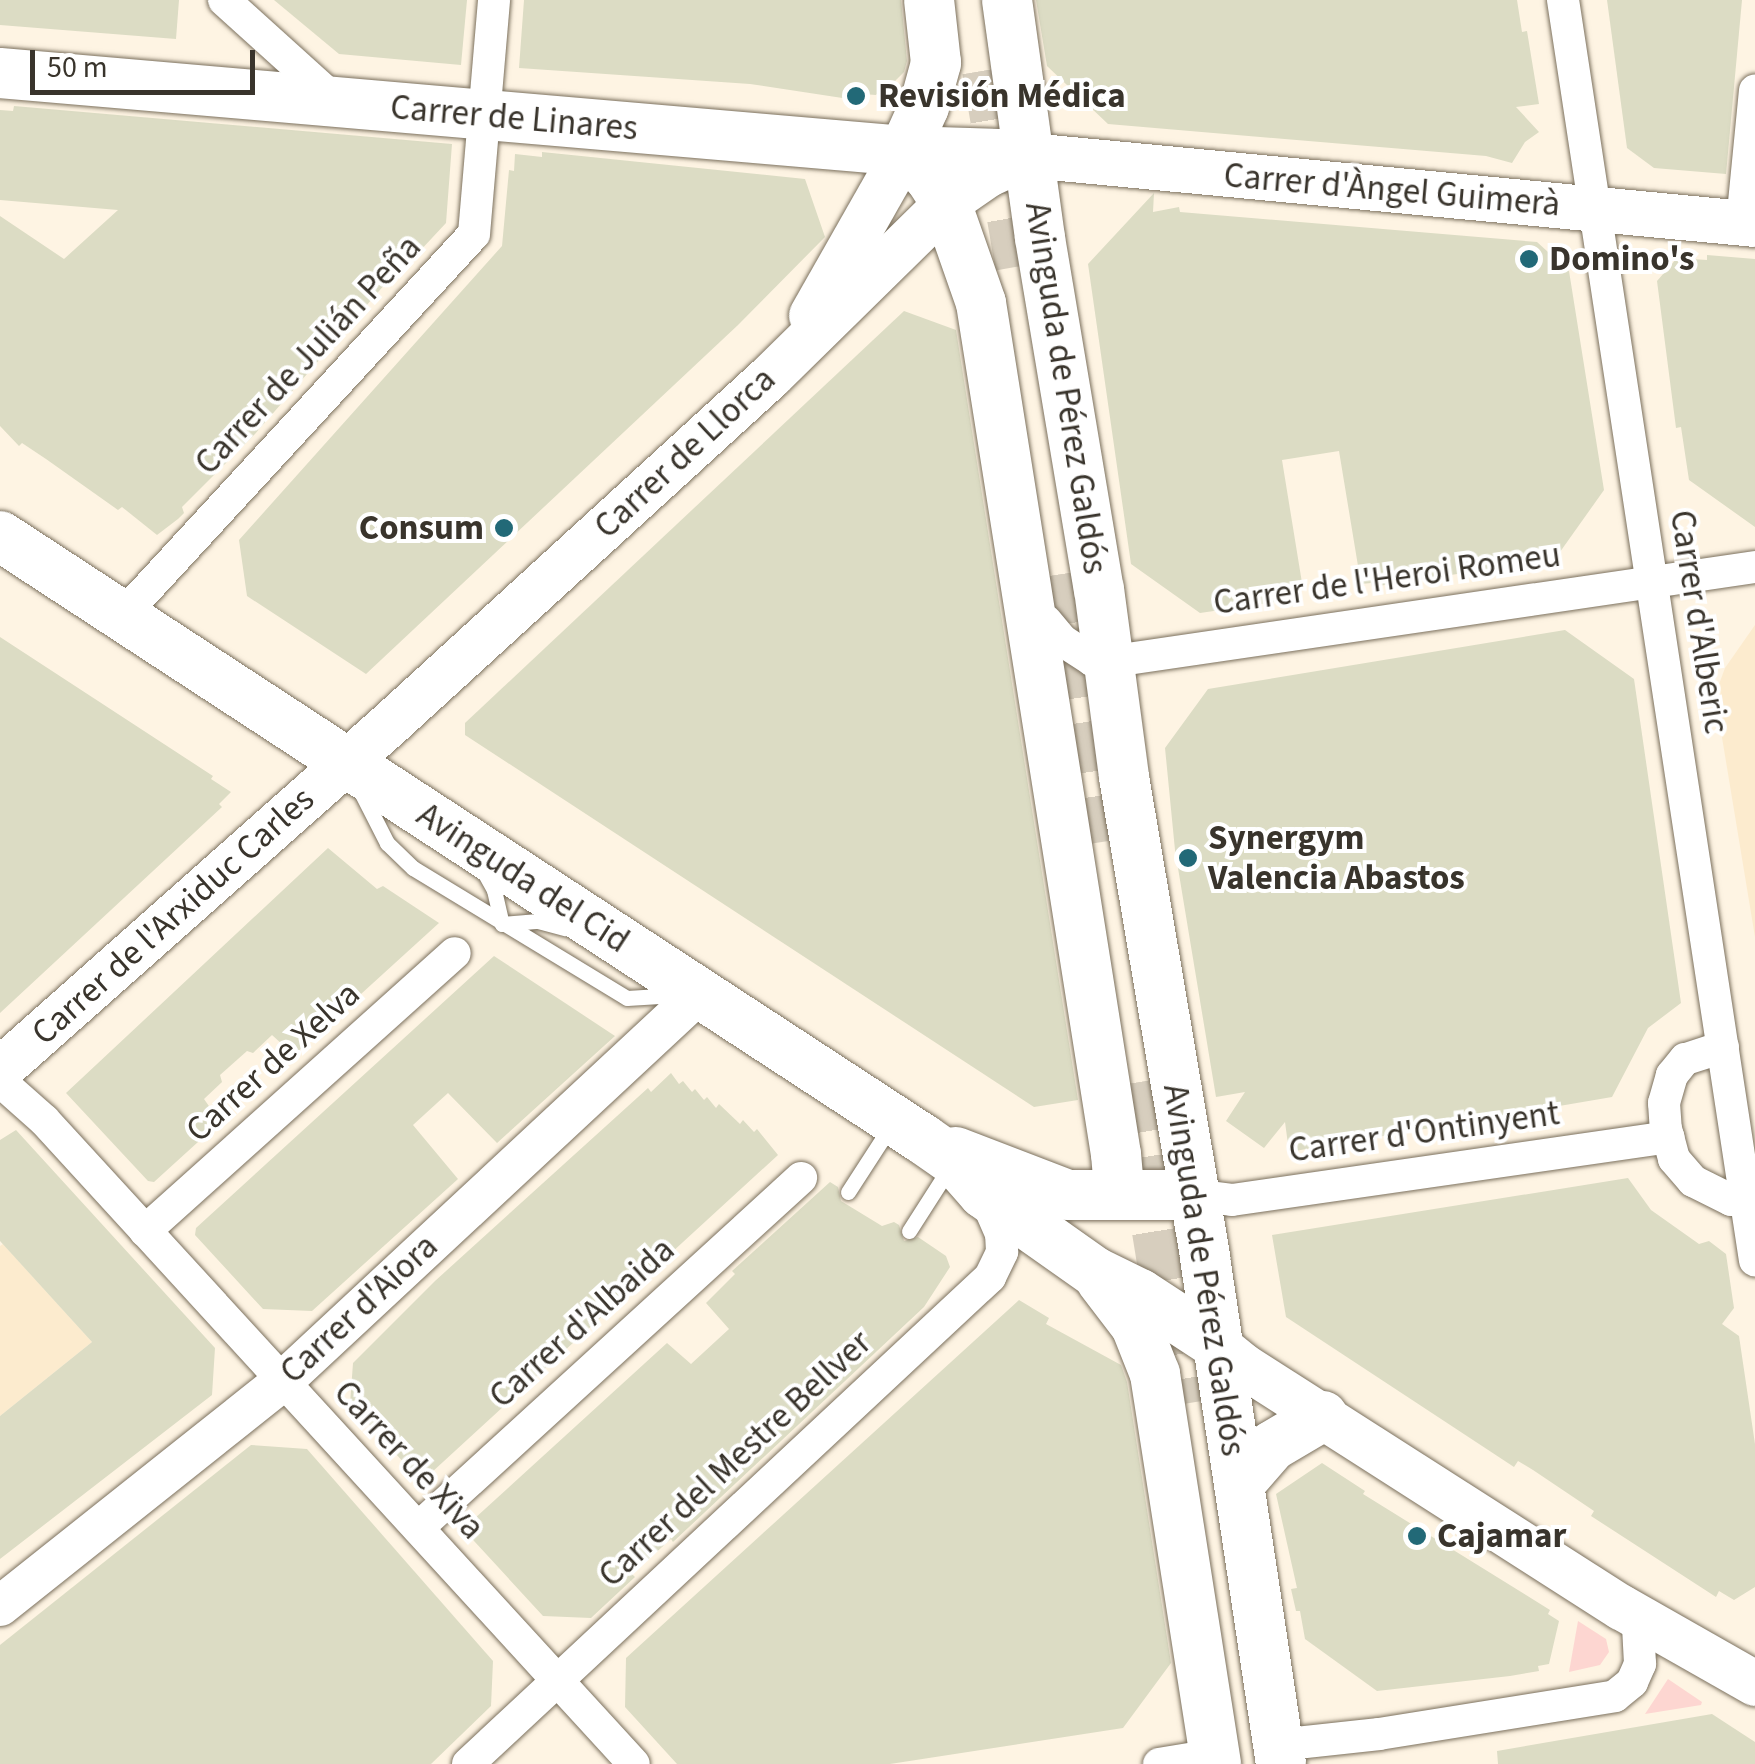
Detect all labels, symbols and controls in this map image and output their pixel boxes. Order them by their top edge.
scale bar [35,30,260,92]
text: 50 m [47,46,108,89]
place label: Revisión Médica [878,75,1126,117]
marker: Revisión Médica [843,83,869,109]
street label: Carrer de Linares [389,86,639,150]
street label: Carrer d'Àngel Guimerà [1222,154,1562,226]
street label: Avinguda de Pérez Galdós [1016,199,1116,577]
street label: Carrer de Julián Peña [186,227,430,483]
place label: Domino's [1549,238,1695,280]
marker: Domino's [1518,248,1540,270]
street label: Carrer de Llorca [586,359,784,547]
place label: Consum [359,507,484,549]
street label: Carrer d'Alberic [1661,507,1737,737]
marker: Consum [493,517,515,539]
street label: Carrer de l'Heroi Romeu [1211,534,1563,624]
street label: Carrer de l'Arxiduc Carles [23,778,323,1054]
street label: Avinguda del Cid [409,794,637,962]
place label: Synergym Valencia Abastos [1208,817,1465,899]
marker: Synergym Valencia Abastos [1177,847,1199,869]
street label: Carrer de Xelva [178,973,368,1151]
street label: Avinguda de Pérez Galdós [1154,1081,1254,1459]
street label: Carrer d'Ontinyent [1286,1092,1562,1172]
street label: Carrer d'Aiora [272,1225,446,1393]
street label: Carrer d'Albaida [481,1229,683,1417]
street label: Carrer del Mestre Bellver [590,1322,880,1596]
street label: Carrer de Xiva [325,1372,493,1548]
place label: Cajamar [1437,1515,1566,1557]
marker: Cajamar [1406,1525,1428,1547]

